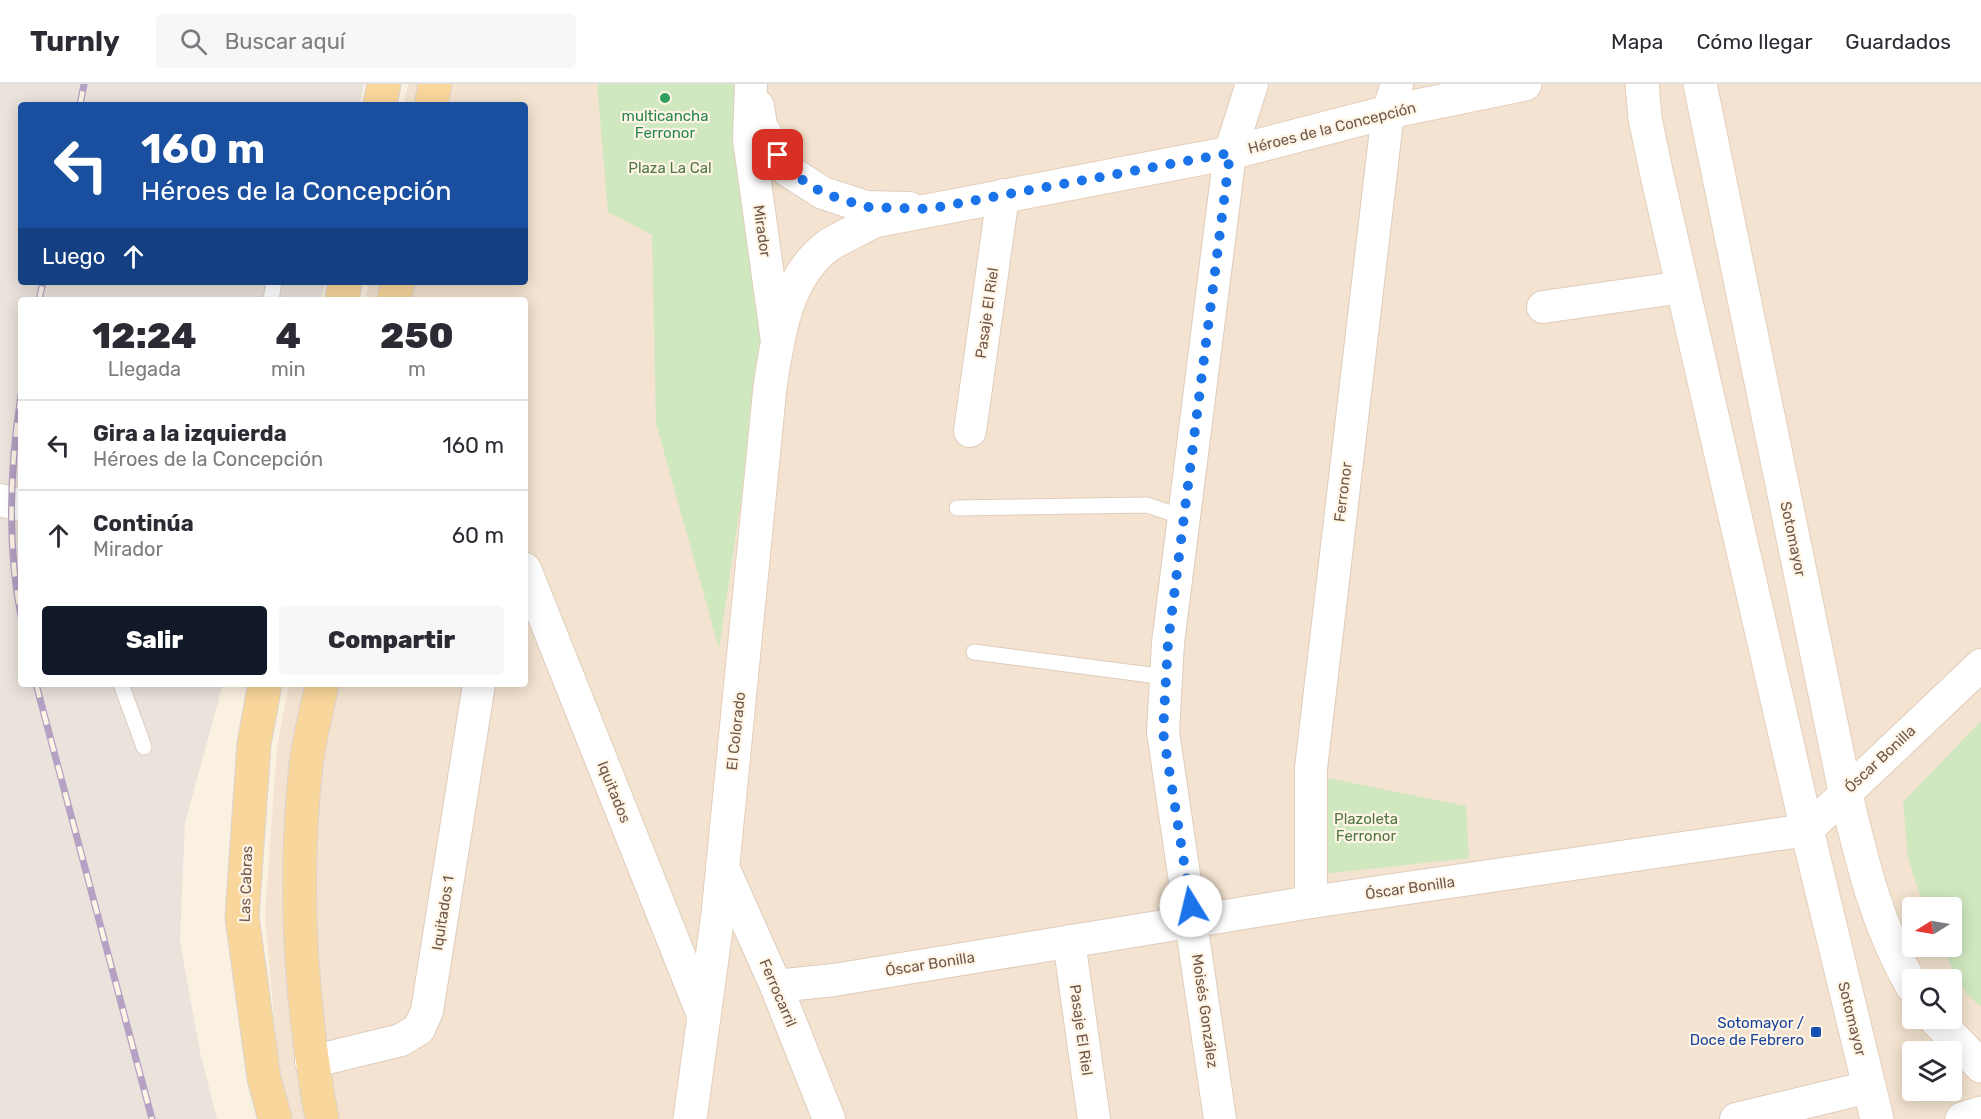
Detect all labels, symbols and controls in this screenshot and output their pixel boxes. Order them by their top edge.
search box [156,14,576,68]
text: Turnly [30,25,120,58]
icon: search [177,25,210,58]
text: Buscar aquí [225,28,345,55]
text: Mapa [1611,29,1663,54]
text: Cómo llegar [1696,29,1812,54]
text: Guardados [1845,29,1951,54]
marker: multicancha Ferronor [658,91,672,105]
street label: Héroes de la Concepción [1246,98,1418,158]
place label: multicancha Ferronor [622,107,708,142]
text: 160 m [141,124,265,174]
icon: left [42,126,120,204]
pin [752,129,803,180]
icon: arrive [761,138,794,171]
park label: Plaza La Cal [628,159,712,177]
text: Héroes de la Concepción [141,175,452,207]
street label: Mirador [749,204,775,259]
icon: ahead [117,240,150,273]
text: Luego [42,243,105,270]
street label: Pasaje El Riel [972,266,1002,360]
text: 12:24 [92,314,197,357]
text: 4 [276,314,301,357]
text: 250 [380,314,454,357]
text: Llegada [108,357,181,381]
text: min [271,357,306,381]
text: m [408,357,426,381]
text: Gira a la izquierda [93,420,287,447]
icon: left [42,429,75,462]
text: 160 m [442,432,504,459]
text: Héroes de la Concepción [93,447,323,471]
street label: Ferronor [1330,461,1356,523]
street label: Sotomayor [1776,500,1810,578]
text: Continúa [93,510,194,537]
icon: ahead [42,519,75,552]
text: 60 m [452,522,504,549]
text: Mirador [93,537,163,561]
button: Salir [42,606,267,675]
button: Compartir [279,606,504,675]
street label: El Colorado [723,691,749,771]
street label: Óscar Bonilla [1841,722,1919,796]
street label: Iquitados [593,758,635,826]
park label: Plazoleta Ferronor [1334,810,1398,845]
street label: Las Cabras [236,845,256,923]
street label: Óscar Bonilla [1364,873,1456,903]
street label: Iquitados 1 [428,874,458,952]
position arrow [1159,874,1223,938]
north arrow [1902,897,1962,957]
map controls [1902,897,1962,1101]
street label: Óscar Bonilla [884,948,976,980]
street label: Moisés González [1188,953,1222,1070]
street label: Ferrocarril [756,956,800,1030]
button: search [1902,969,1962,1029]
street label: Sotomayor [1834,980,1870,1058]
street label: Pasaje El Riel [1066,983,1096,1077]
place label: Sotomayor / Doce de Febrero [1690,1014,1804,1049]
marker: Sotomayor / Doce de Febrero [1809,1025,1823,1039]
button: layers [1902,1041,1962,1101]

